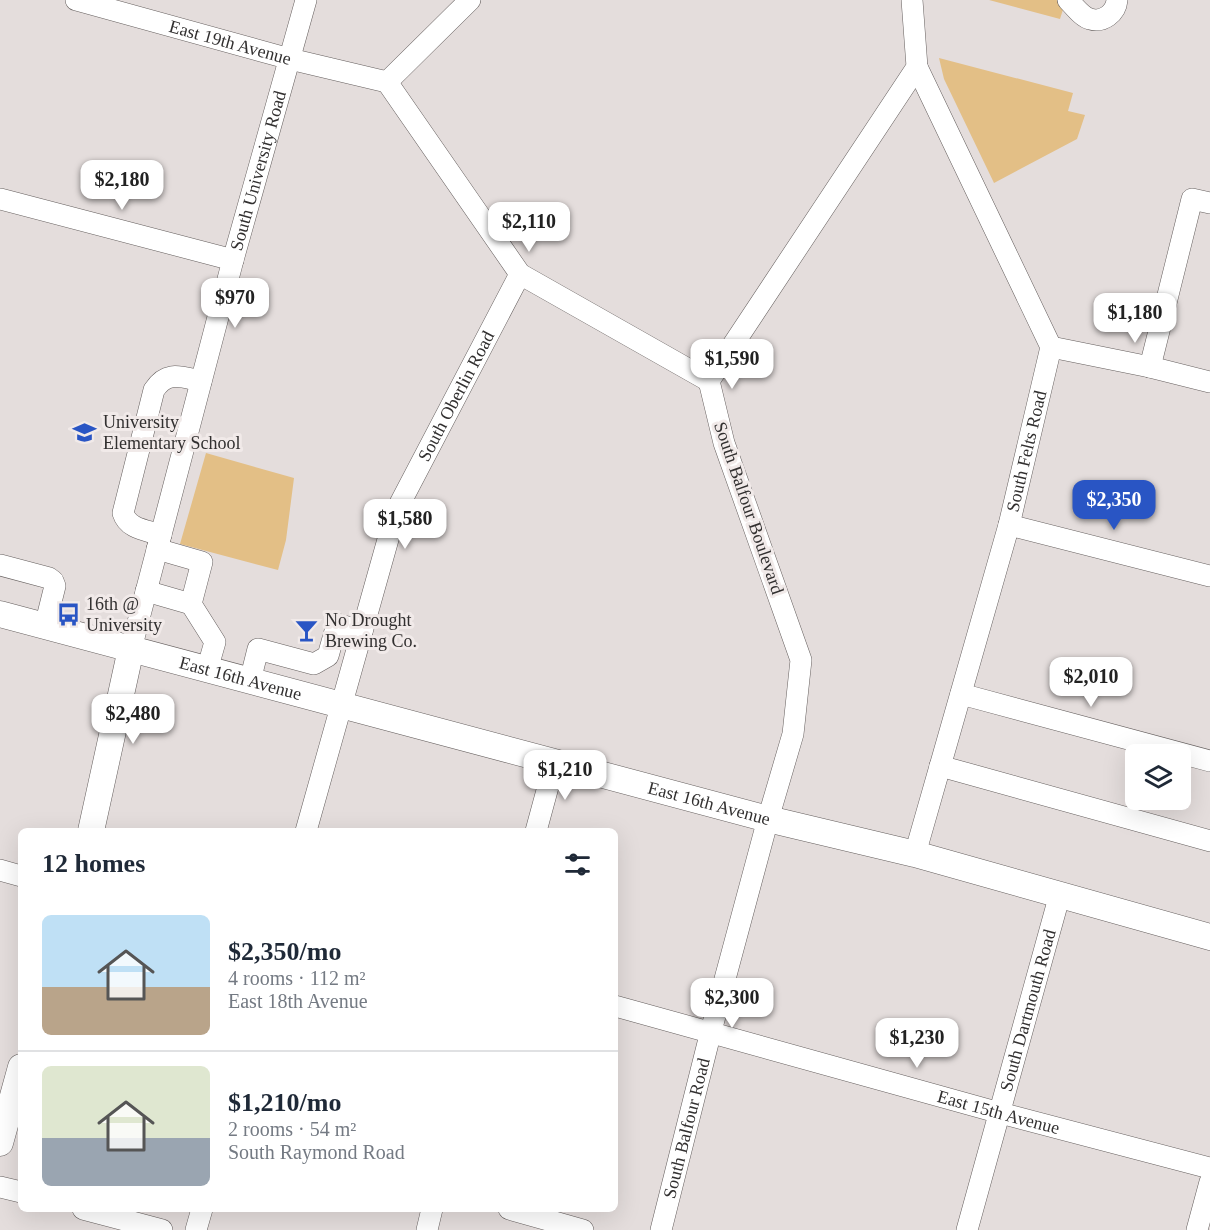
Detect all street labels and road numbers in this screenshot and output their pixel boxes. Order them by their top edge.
street label: East 19th Avenue [167,16,294,69]
street label: South University Road [226,88,290,253]
street label: South Oberlin Road [414,328,498,465]
street label: South Felts Road [1002,388,1050,514]
street label: South Balfour Boulevard [710,419,788,597]
street label: East 16th Avenue [177,652,304,704]
street label: East 16th Avenue [646,777,772,829]
street label: South Dartmouth Road [996,927,1060,1093]
street label: South Balfour Road [659,1056,714,1200]
street label: East 15th Avenue [935,1086,1062,1138]

